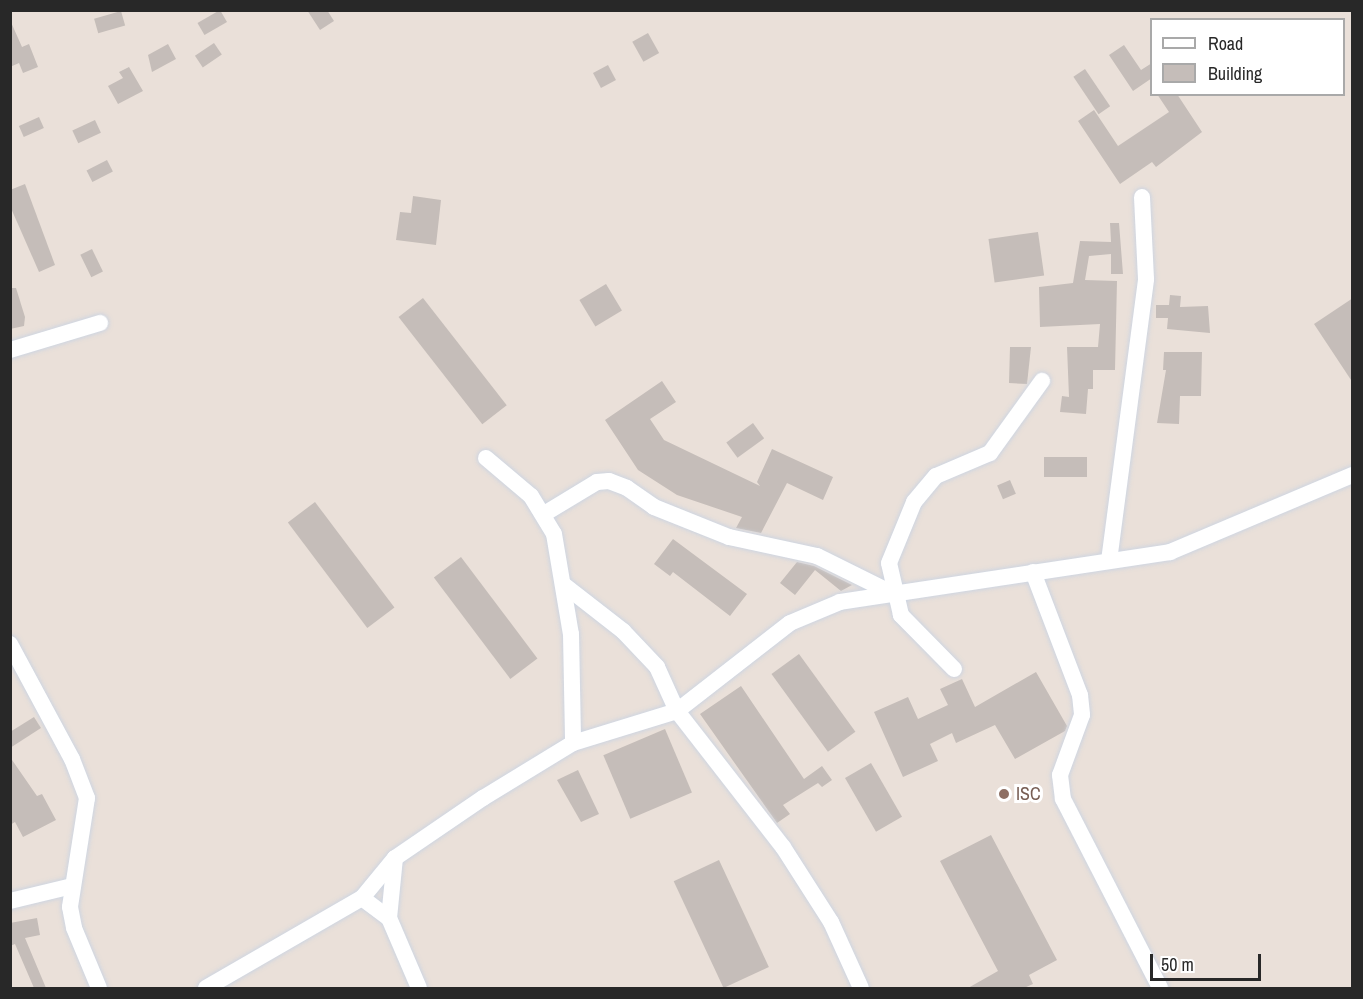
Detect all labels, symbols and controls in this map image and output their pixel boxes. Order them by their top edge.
legend [1150,18,1345,96]
text: Road [1208,31,1243,56]
text: Building [1208,61,1262,86]
place label: ISC [1016,783,1041,805]
marker: ISC [997,787,1011,801]
scale bar [1153,942,1264,980]
text: 50 m [1161,952,1194,977]

